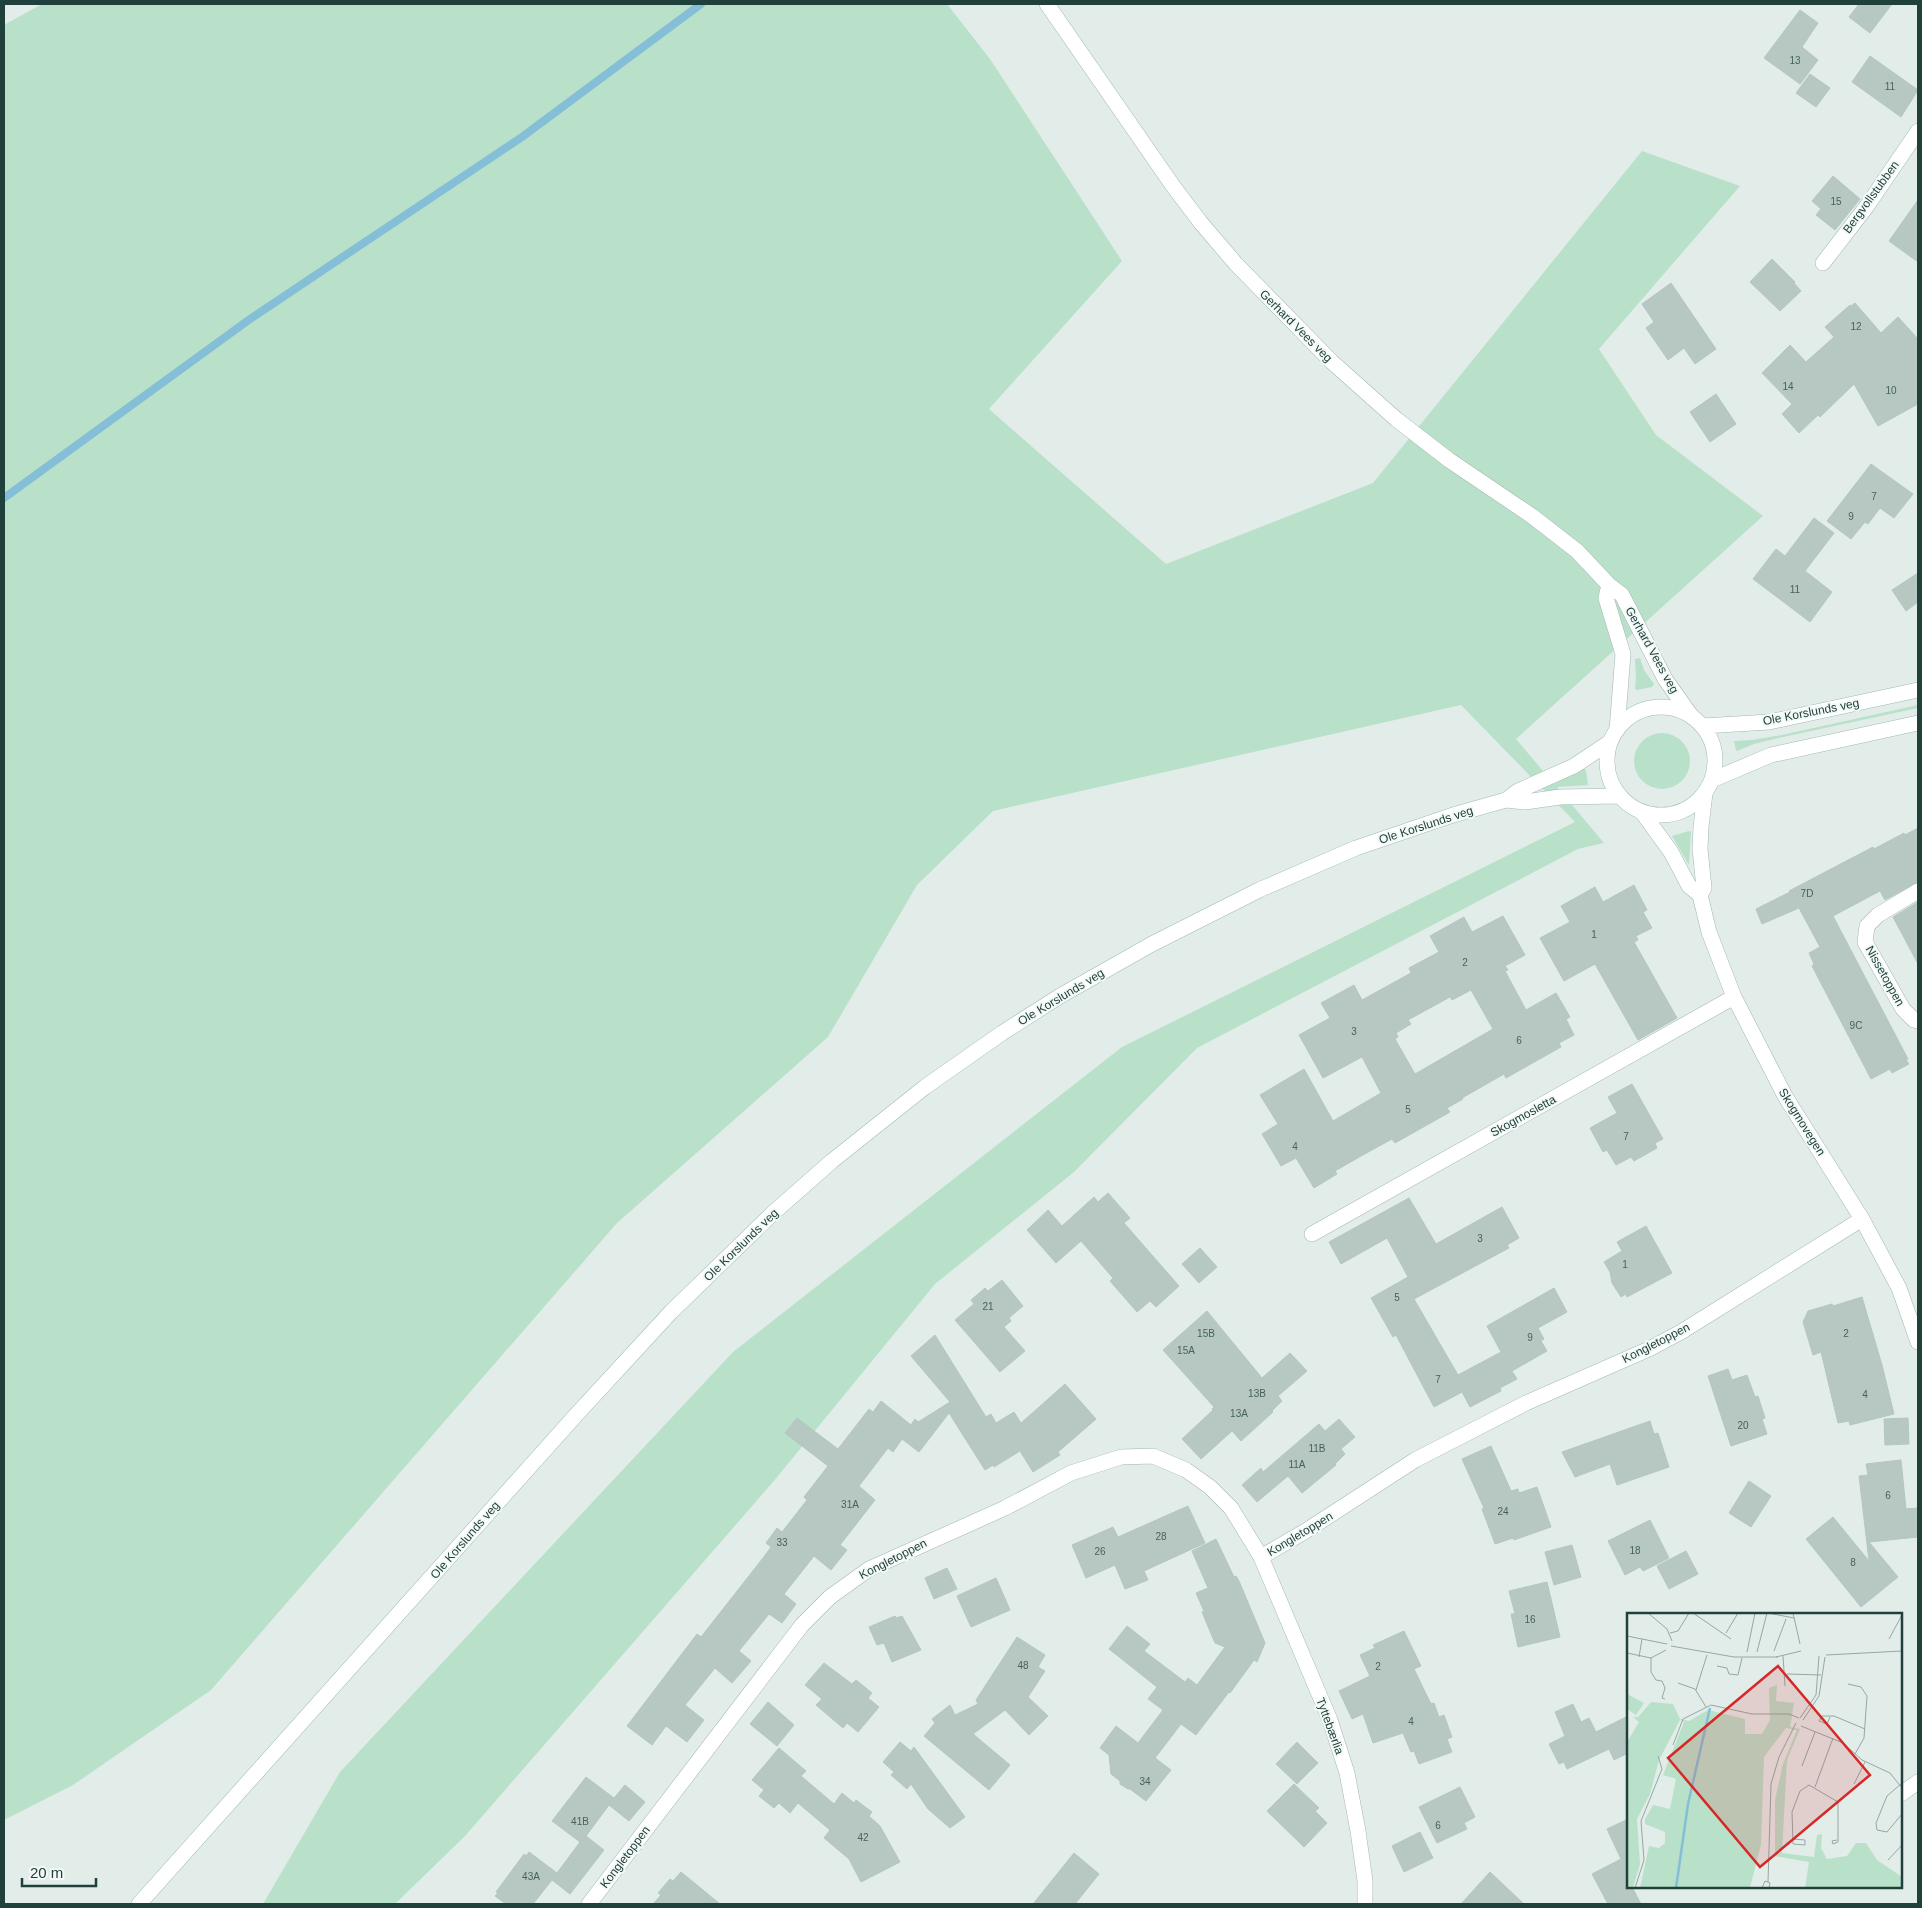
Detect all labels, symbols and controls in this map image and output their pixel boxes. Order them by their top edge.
house number: 13 [1789,55,1801,66]
house number: 11 [1885,81,1896,92]
street label: Bergvollstubben [1840,158,1902,236]
house number: 15 [1830,196,1842,207]
street label: Gerhard Vees veg [1257,287,1335,365]
house number: 12 [1850,321,1862,332]
house number: 14 [1782,381,1794,392]
house number: 10 [1885,385,1897,396]
house number: 7 [1871,491,1877,502]
house number: 9 [1848,511,1854,522]
house number: 11 [1790,584,1801,595]
street label: Gerhard Vees veg [1622,604,1682,696]
street label: Ole Korslunds veg [1762,696,1860,728]
street label: Ole Korslunds veg [1377,803,1475,847]
house number: 7D [1801,888,1813,899]
house number: 1 [1591,929,1597,940]
street label: Nissetoppen [1863,943,1907,1009]
house number: 2 [1462,957,1468,968]
street label: Ole Korslunds veg [1015,966,1107,1028]
house number: 9C [1850,1020,1862,1031]
house number: 3 [1351,1026,1357,1037]
house number: 6 [1516,1035,1522,1046]
street label: Skogmovegen [1776,1086,1828,1158]
street label: Skogmosletta [1488,1092,1558,1140]
house number: 5 [1405,1104,1411,1115]
house number: 7 [1623,1131,1629,1142]
house number: 4 [1292,1141,1298,1152]
street label: Ole Korslunds veg [701,1206,781,1284]
house number: 3 [1477,1233,1483,1244]
house number: 1 [1622,1259,1628,1270]
house number: 5 [1394,1292,1400,1303]
house number: 21 [982,1301,994,1312]
street label: Kongletoppen [1620,1320,1692,1366]
house number: 15B [1197,1328,1215,1339]
house number: 2 [1843,1328,1849,1339]
house number: 9 [1527,1332,1533,1343]
house number: 15A [1177,1345,1195,1356]
house number: 7 [1435,1374,1441,1385]
house number: 13B [1248,1388,1266,1399]
house number: 4 [1862,1389,1868,1400]
house number: 13A [1230,1408,1248,1419]
house number: 20 [1737,1420,1749,1431]
house number: 11B [1308,1443,1326,1454]
house number: 11A [1288,1459,1306,1470]
house number: 6 [1885,1490,1891,1501]
street label: Ole Korslunds veg [428,1498,502,1582]
house number: 31A [841,1499,859,1510]
house number: 24 [1497,1506,1509,1517]
street label: Kongletoppen [1265,1509,1335,1559]
house number: 28 [1155,1531,1167,1542]
street label: Kongletoppen [857,1536,929,1582]
house number: 33 [776,1537,788,1548]
house number: 18 [1629,1545,1641,1556]
house number: 26 [1094,1546,1106,1557]
house number: 8 [1850,1557,1856,1568]
inset map [1627,1613,1902,1888]
house number: 16 [1524,1614,1536,1625]
house number: 48 [1017,1660,1029,1671]
house number: 2 [1375,1661,1381,1672]
street label: Tyttebærlia [1313,1696,1347,1757]
house number: 4 [1408,1716,1414,1727]
house number: 34 [1139,1776,1151,1787]
house number: 41B [571,1816,589,1827]
house number: 6 [1435,1820,1441,1831]
street label: Kongletoppen [597,1823,653,1891]
house number: 42 [857,1832,869,1843]
scale bar [22,1856,96,1888]
text: 20 m [30,1864,63,1881]
house number: 43A [522,1871,540,1882]

